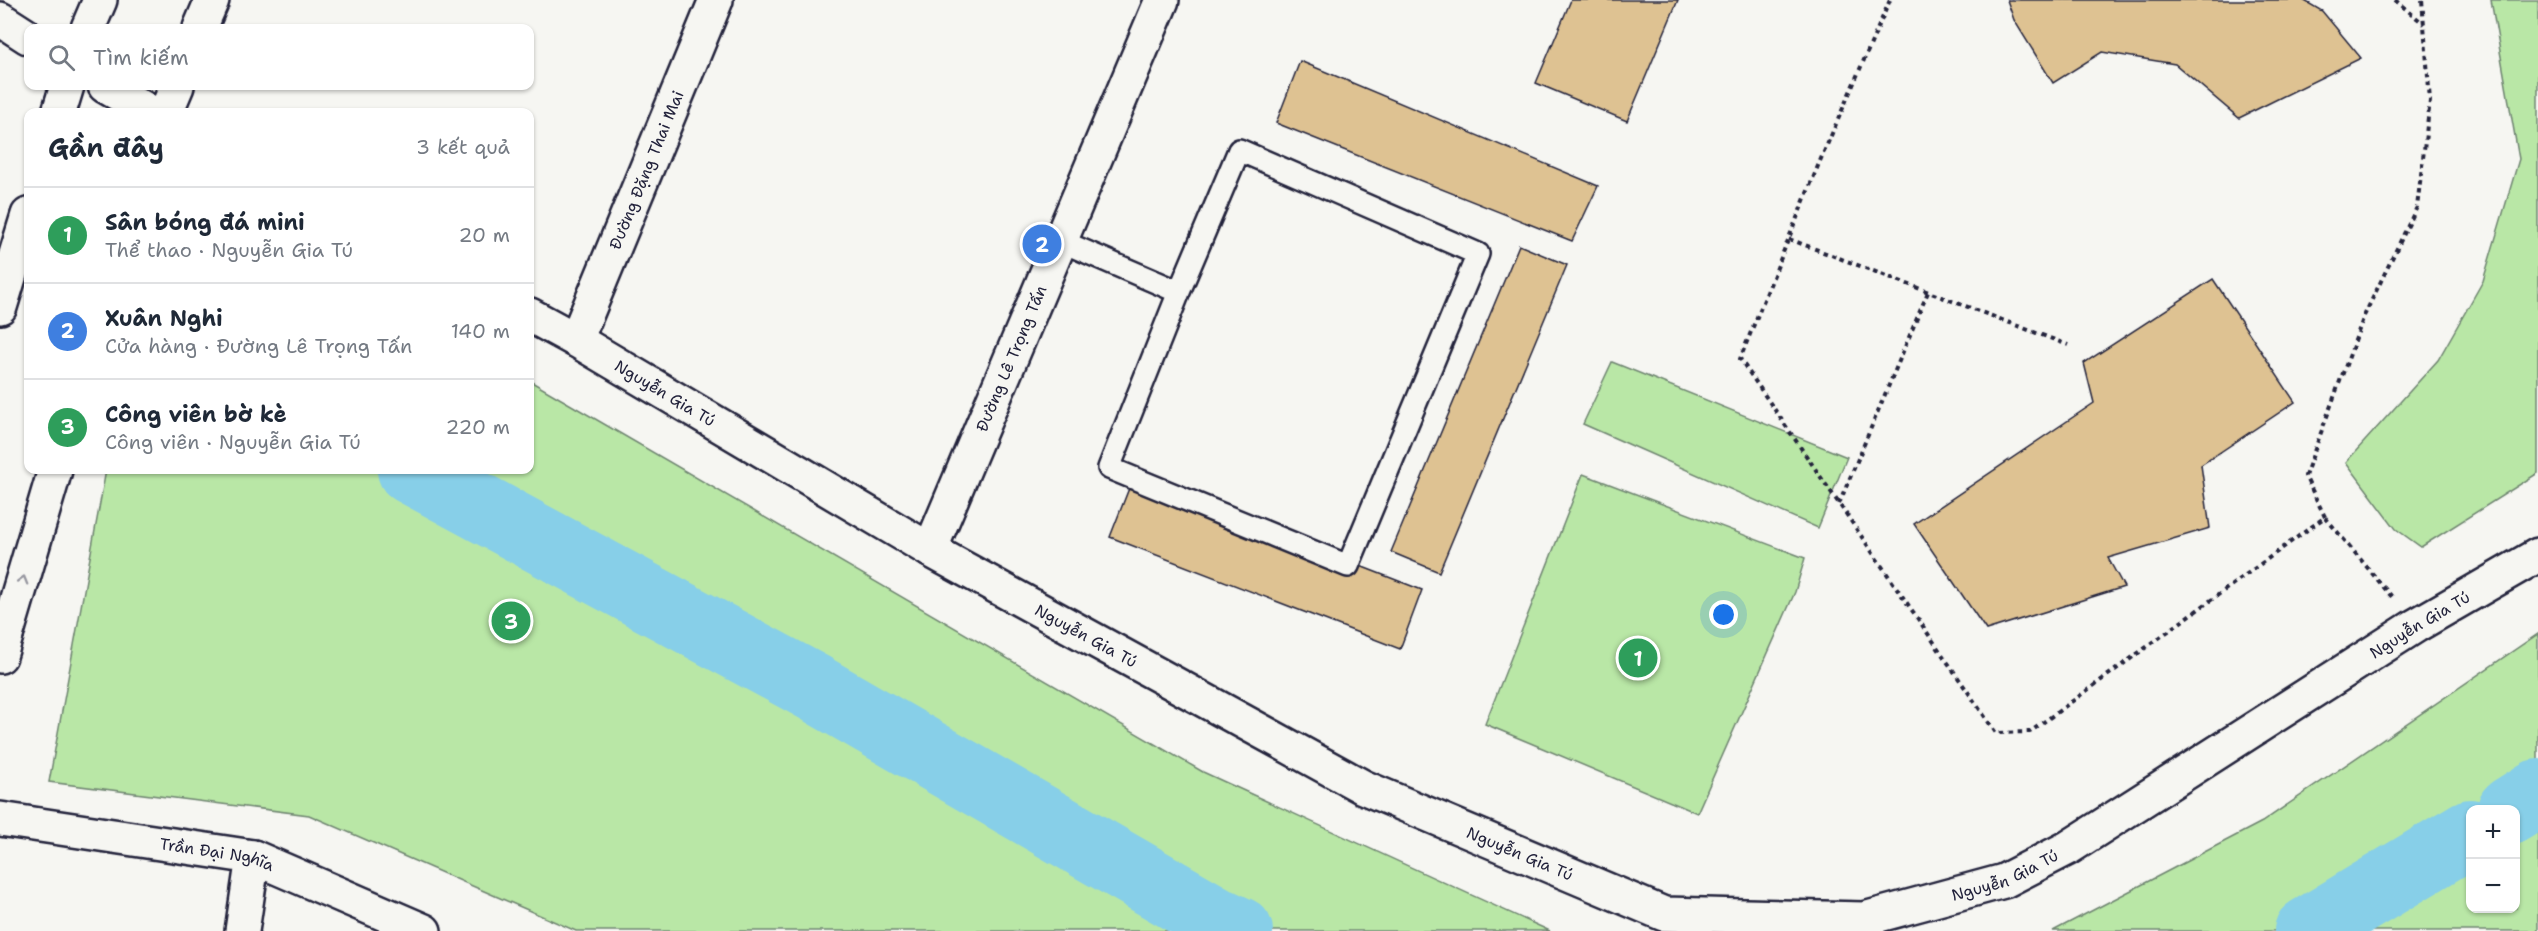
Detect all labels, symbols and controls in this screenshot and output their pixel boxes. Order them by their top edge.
search box [24,24,534,90]
icon: search [45,41,78,74]
text: Tìm kiếm [93,43,189,72]
street label: Đường Đặng Thai Mai [604,87,689,253]
text: Gần đây [48,130,164,165]
text: 3 kết quả [416,134,510,160]
text: Sân bóng đá mini [105,208,305,237]
text: 1 [63,222,72,248]
text: 20 m [459,222,510,248]
pin: 2 [1022,222,1062,266]
text: Thể thao · Nguyễn Gia Tú [105,237,353,263]
street label: Đường Lê Trọng Tấn [971,282,1052,435]
text: Xuân Nghi [105,304,223,333]
text: 2 [61,318,75,344]
text: 140 m [451,318,510,344]
text: Cửa hàng · Đường Lê Trọng Tấn [105,333,412,359]
street label: Nguyễn Gia Tú [611,355,719,431]
text: Công viên bờ kè [105,400,287,429]
text: 3 [61,414,75,440]
text: 220 m [446,414,510,440]
text: Công viên · Nguyễn Gia Tú [105,429,361,455]
one-way arrow [15,575,28,585]
street label: Nguyễn Gia Tú [2366,587,2474,663]
pin: 3 [492,598,530,644]
street label: Nguyễn Gia Tú [1031,599,1141,672]
your location [1709,600,1738,629]
pin: 1 [1618,636,1658,680]
map controls [2466,805,2520,913]
button: + [2466,805,2520,859]
street label: Nguyễn Gia Tú [1463,822,1576,885]
street label: Trần Đại Nghĩa [158,833,278,876]
street label: Nguyễn Gia Tú [1949,845,2062,906]
button: − [2466,859,2520,913]

